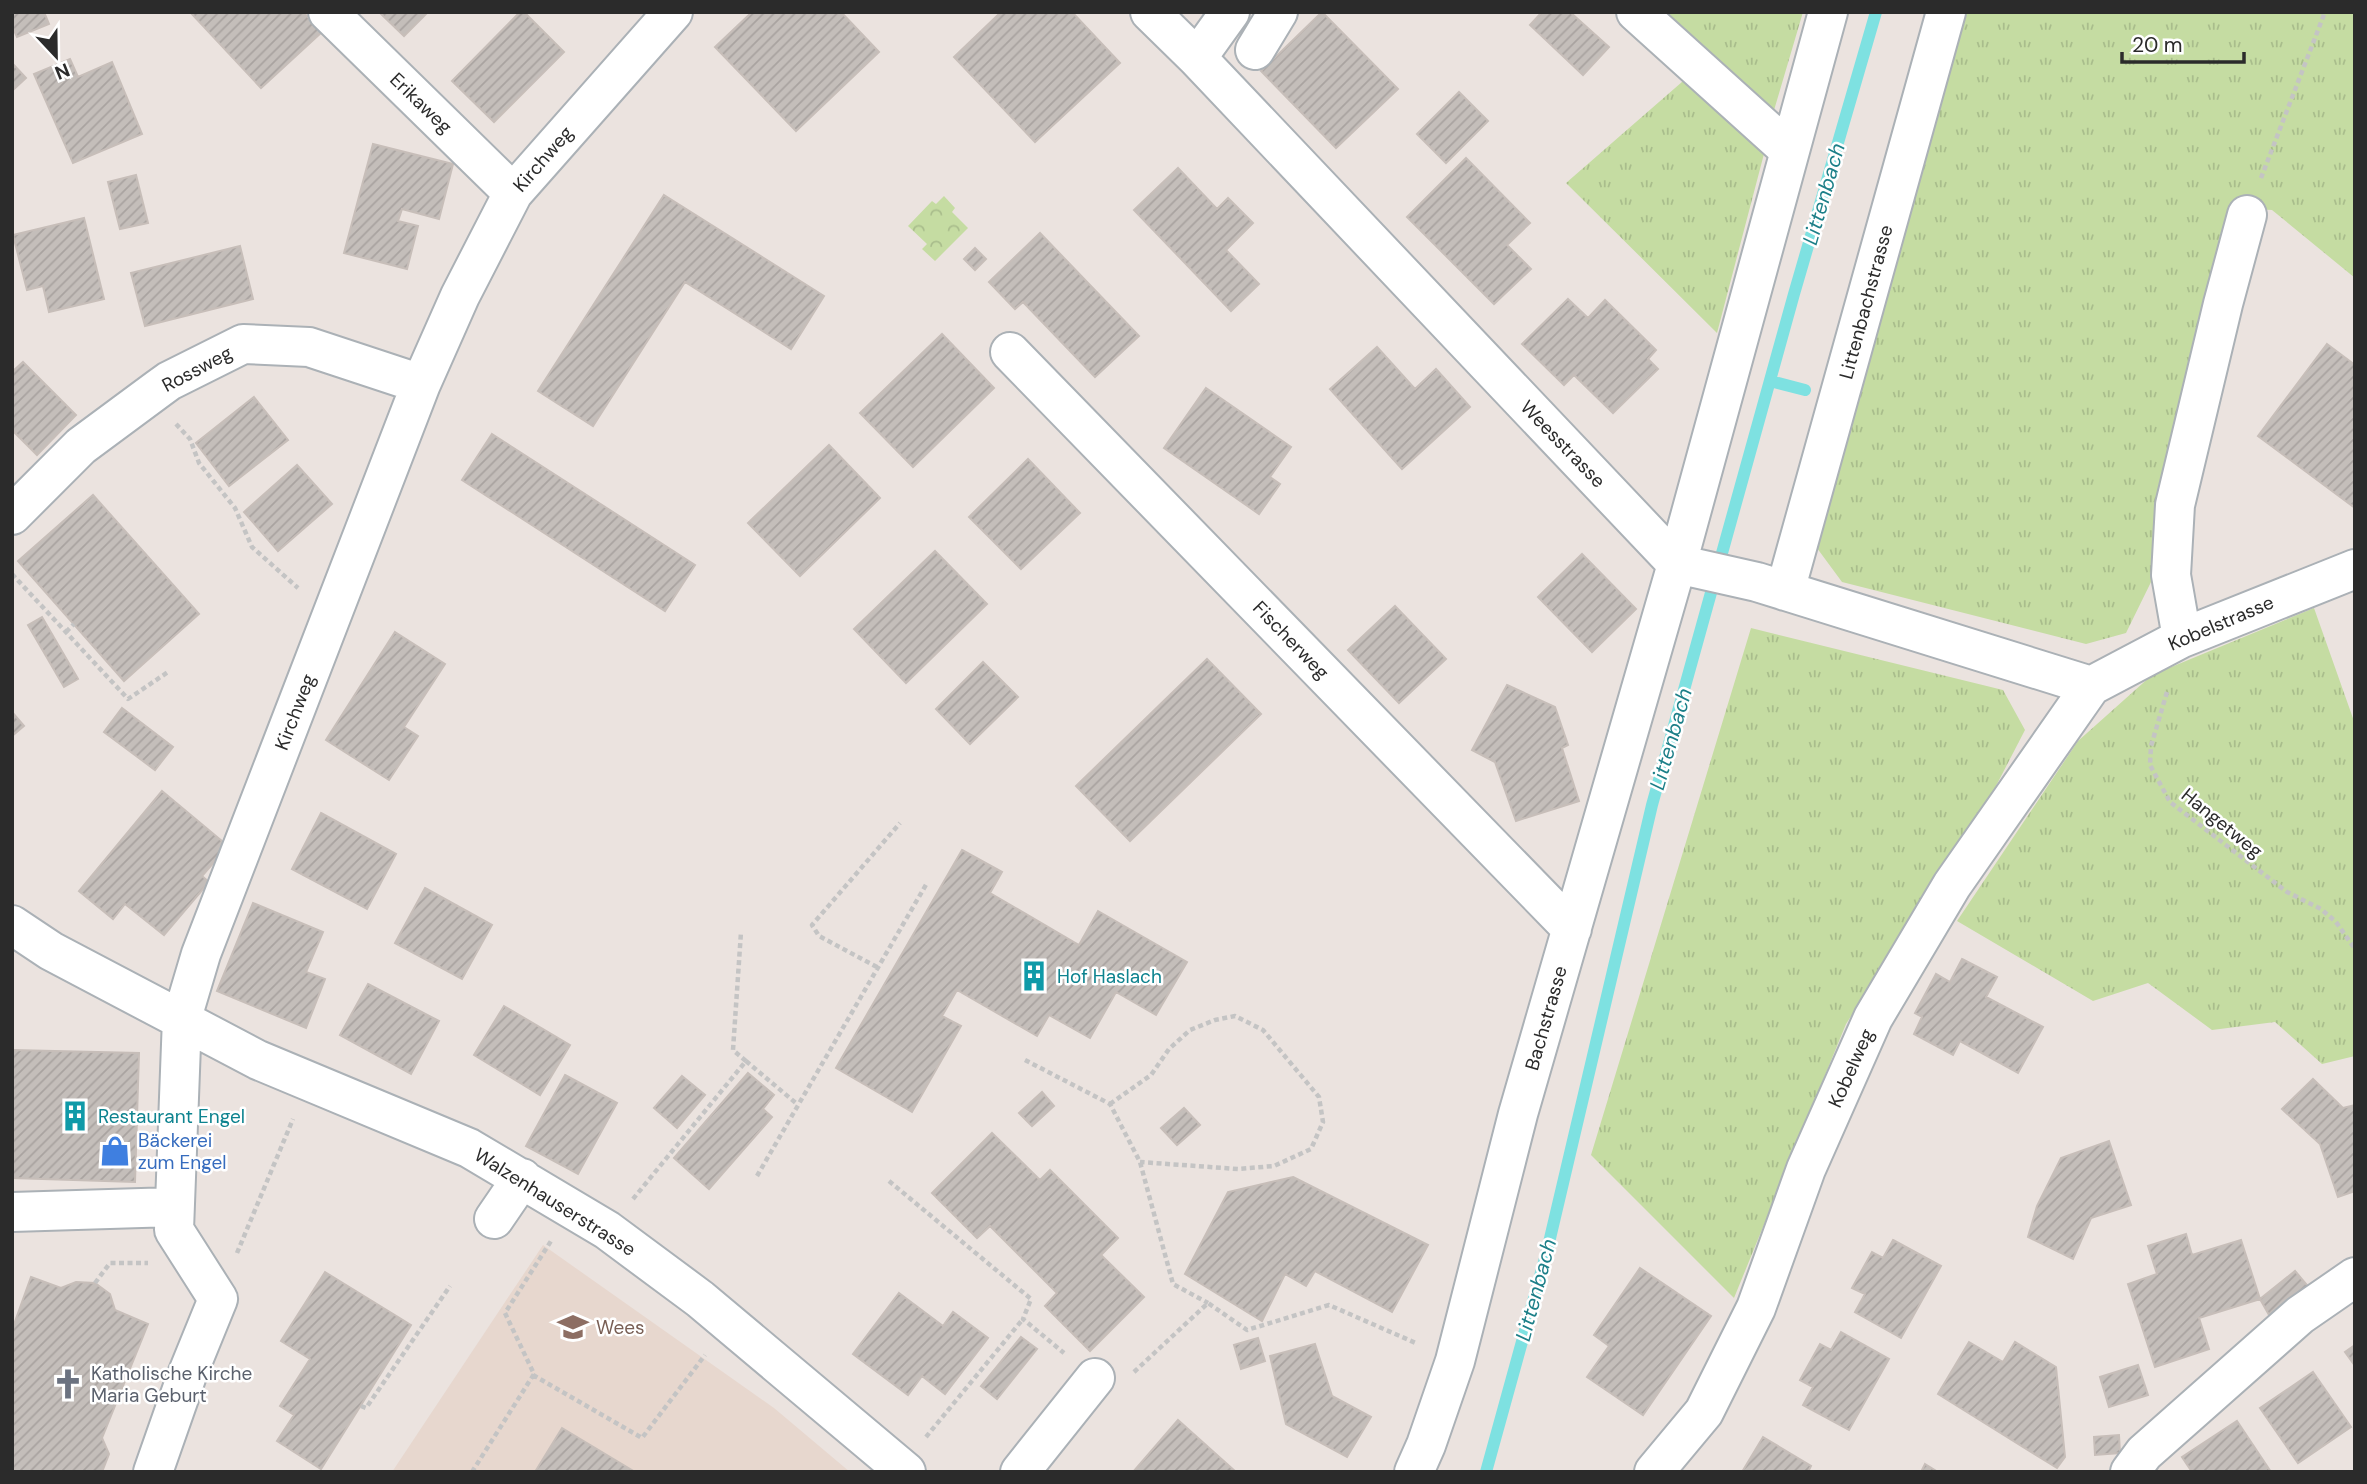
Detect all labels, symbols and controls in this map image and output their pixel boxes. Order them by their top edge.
north arrow [21,21,91,91]
scale bar [2122,21,2244,65]
text: 20 m [2132,31,2183,59]
text: N [51,57,73,85]
street label: Erikaweg [384,67,458,139]
street label: Kirchweg [507,120,579,197]
water label: Littenbach [1796,140,1852,248]
street label: Littenbachstrasse [1833,222,1899,382]
street label: Rossweg [158,340,237,398]
street label: Weesstrasse [1515,395,1611,493]
street label: Kobelstrasse [2164,590,2278,656]
street label: Fischerweg [1247,596,1335,685]
street label: Kirchweg [269,670,321,754]
water label: Littenbach [1643,685,1699,793]
street label: Hangetweg [2176,783,2268,864]
building icon: Hof Haslach [1017,959,1051,993]
street label: Bachstrasse [1519,963,1573,1073]
place label: Hof Haslach [1057,964,1162,989]
street label: Kobelweg [1822,1024,1880,1112]
building icon: Restaurant Engel [58,1099,92,1133]
place label: Restaurant Engel [98,1104,245,1129]
place label: Bäckerei zum Engel [138,1128,226,1175]
shop icon: Bäckerei zum Engel [98,1134,132,1168]
street label: Walzenhauserstrasse [470,1142,640,1262]
water label: Littenbach [1509,1236,1563,1344]
school or university icon: Wees [556,1310,590,1344]
place label: Wees [596,1315,645,1340]
place label: Katholische Kirche Maria Geburt [91,1361,252,1408]
church icon: Katholische Kirche Maria Geburt [51,1367,85,1401]

